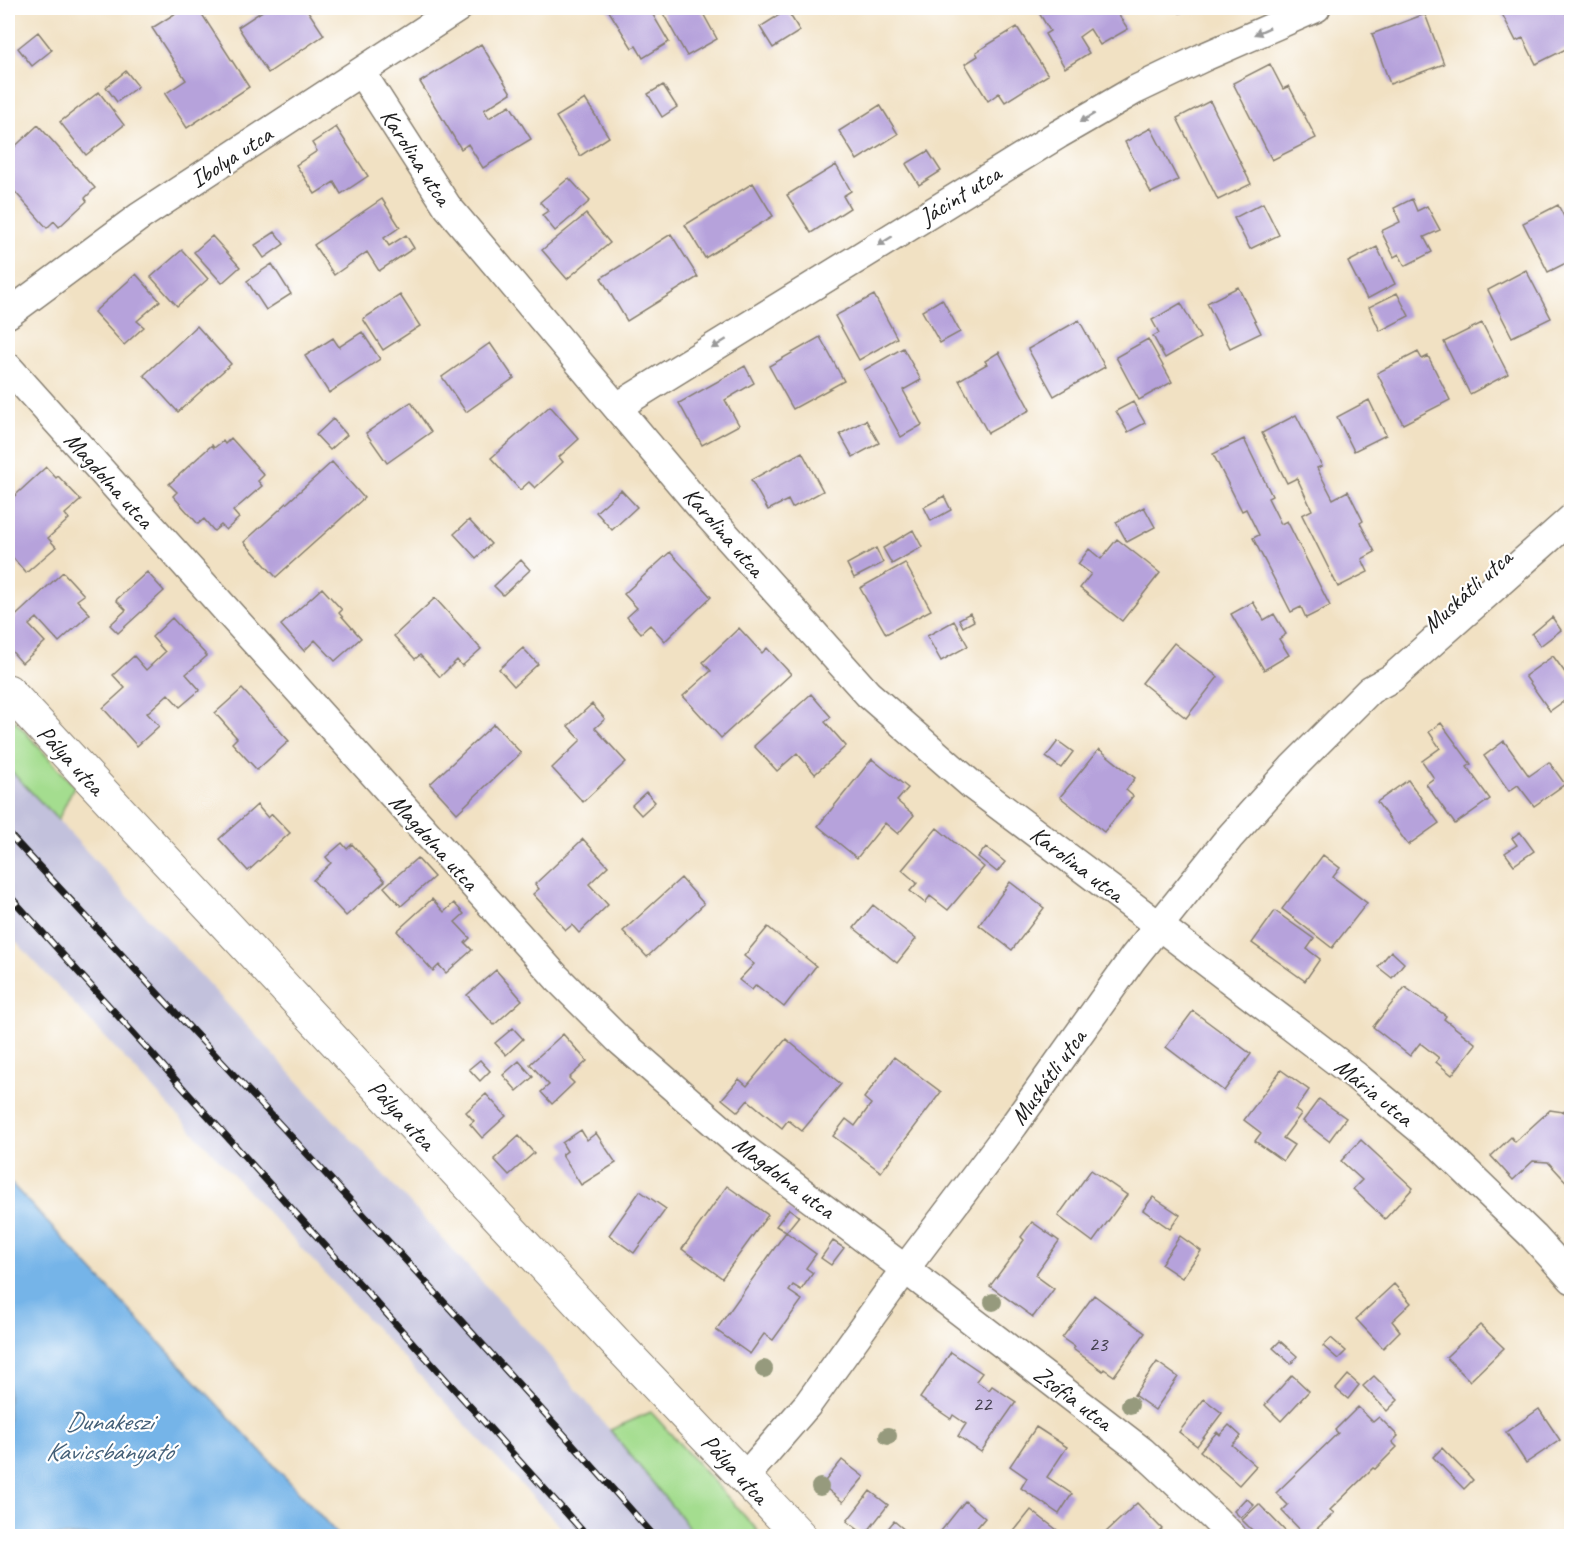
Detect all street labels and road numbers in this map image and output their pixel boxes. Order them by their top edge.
street label: Karolina utca [374,103,460,213]
street label: Ibolya utca [184,119,279,195]
street label: Jácint utca [913,157,1008,232]
street label: Magdolna utca [58,425,161,536]
street label: Karolina utca [677,481,773,585]
street label: Muskátli utca [1416,541,1520,639]
street label: Pálya utca [31,719,113,803]
street label: Magdolna utca [383,787,486,898]
street label: Karolina utca [1024,819,1131,910]
street label: Muskátli utca [1003,1022,1094,1131]
street label: Mária utca [1329,1051,1421,1134]
street label: Pálya utca [362,1074,444,1158]
street label: Magdolna utca [727,1129,842,1226]
street label: Zsófia utca [1028,1359,1120,1439]
street label: Pálya utca [695,1428,777,1512]

